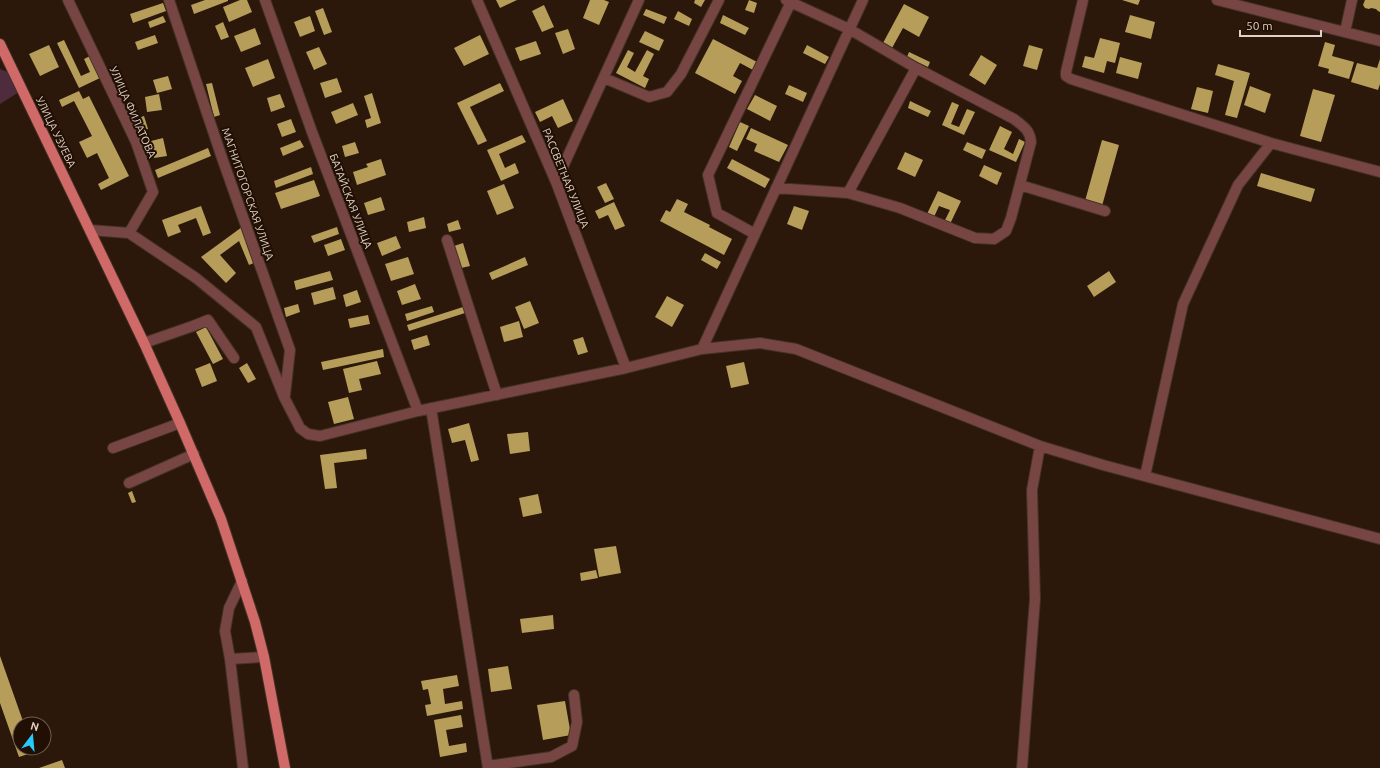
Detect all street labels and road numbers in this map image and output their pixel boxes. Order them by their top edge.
street label: УЛИЦА ФИЛАТОВА [107,64,159,160]
street label: УЛИЦА УЗУЕВА [34,95,79,170]
street label: МАГНИТОГОРСКАЯ УЛИЦА [220,126,277,263]
street label: РАССВЕТНАЯ УЛИЦА [540,126,592,230]
street label: БАТАЙСКАЯ УЛИЦА [327,152,375,251]

